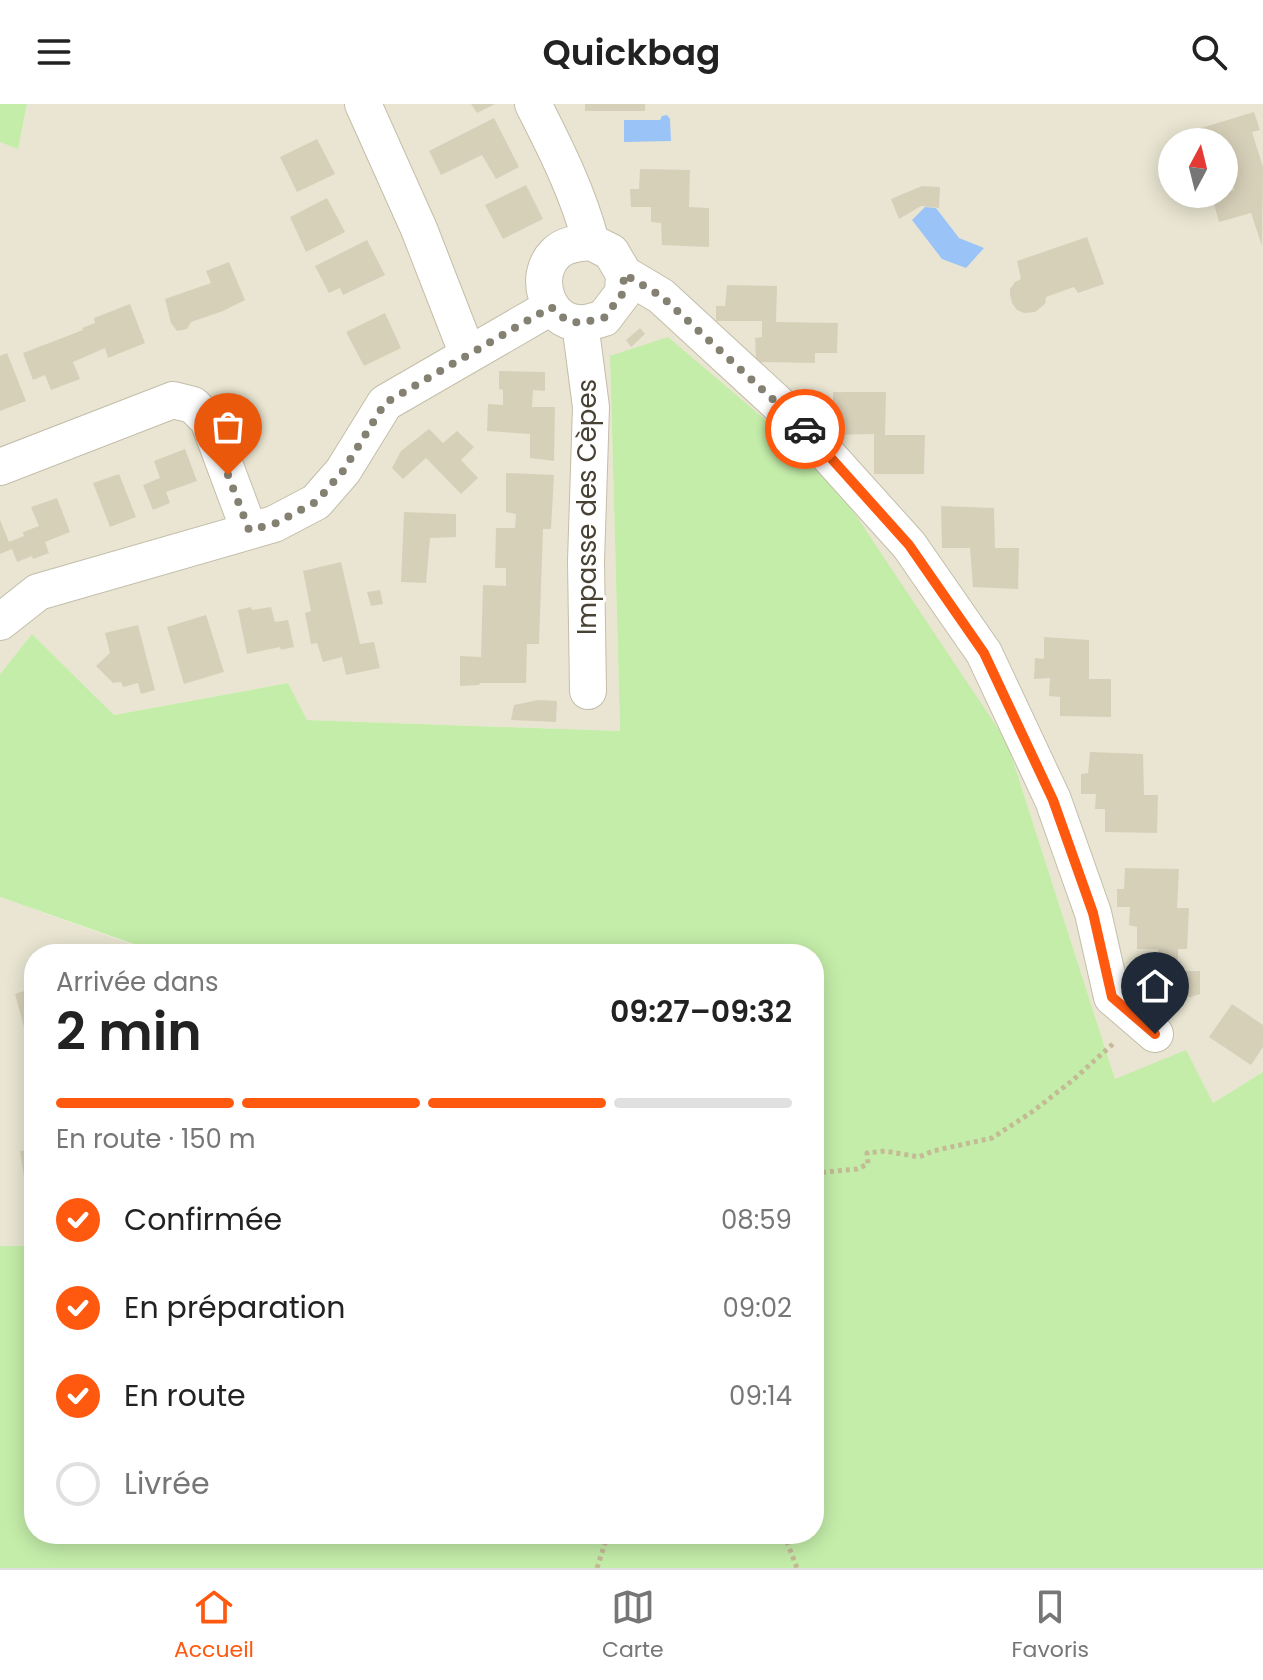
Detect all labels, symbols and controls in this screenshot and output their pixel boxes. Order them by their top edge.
text: Quickbag [542,27,721,78]
icon: menu [32,30,76,74]
icon: search [1187,30,1231,74]
north arrow [1158,128,1238,208]
map controls [1158,128,1238,208]
street label: Impasse des Cèpes [569,379,605,635]
courier [765,389,845,469]
pin [194,393,262,475]
icon: bag [206,405,250,449]
icon: car [783,407,827,451]
pin [1121,952,1189,1034]
text: Arrivée dans [56,964,218,1000]
icon: home [1133,964,1177,1008]
text: 09:27–09:32 [610,990,792,1033]
text: 2 min [56,995,202,1068]
text: En route · 150 m [56,1121,256,1157]
icon: check [56,1198,100,1242]
text: Confirmée [124,1198,282,1241]
text: 08:59 [721,1202,792,1238]
icon: check [56,1286,100,1330]
text: En préparation [124,1286,345,1329]
text: 09:02 [722,1290,792,1326]
icon: check [56,1374,100,1418]
text: En route [124,1374,246,1417]
text: 09:14 [729,1378,792,1414]
text: Livrée [124,1462,210,1505]
tab: Accueil [174,1585,254,1666]
tab: Carte [602,1585,664,1666]
tab: Favoris [1012,1585,1089,1666]

